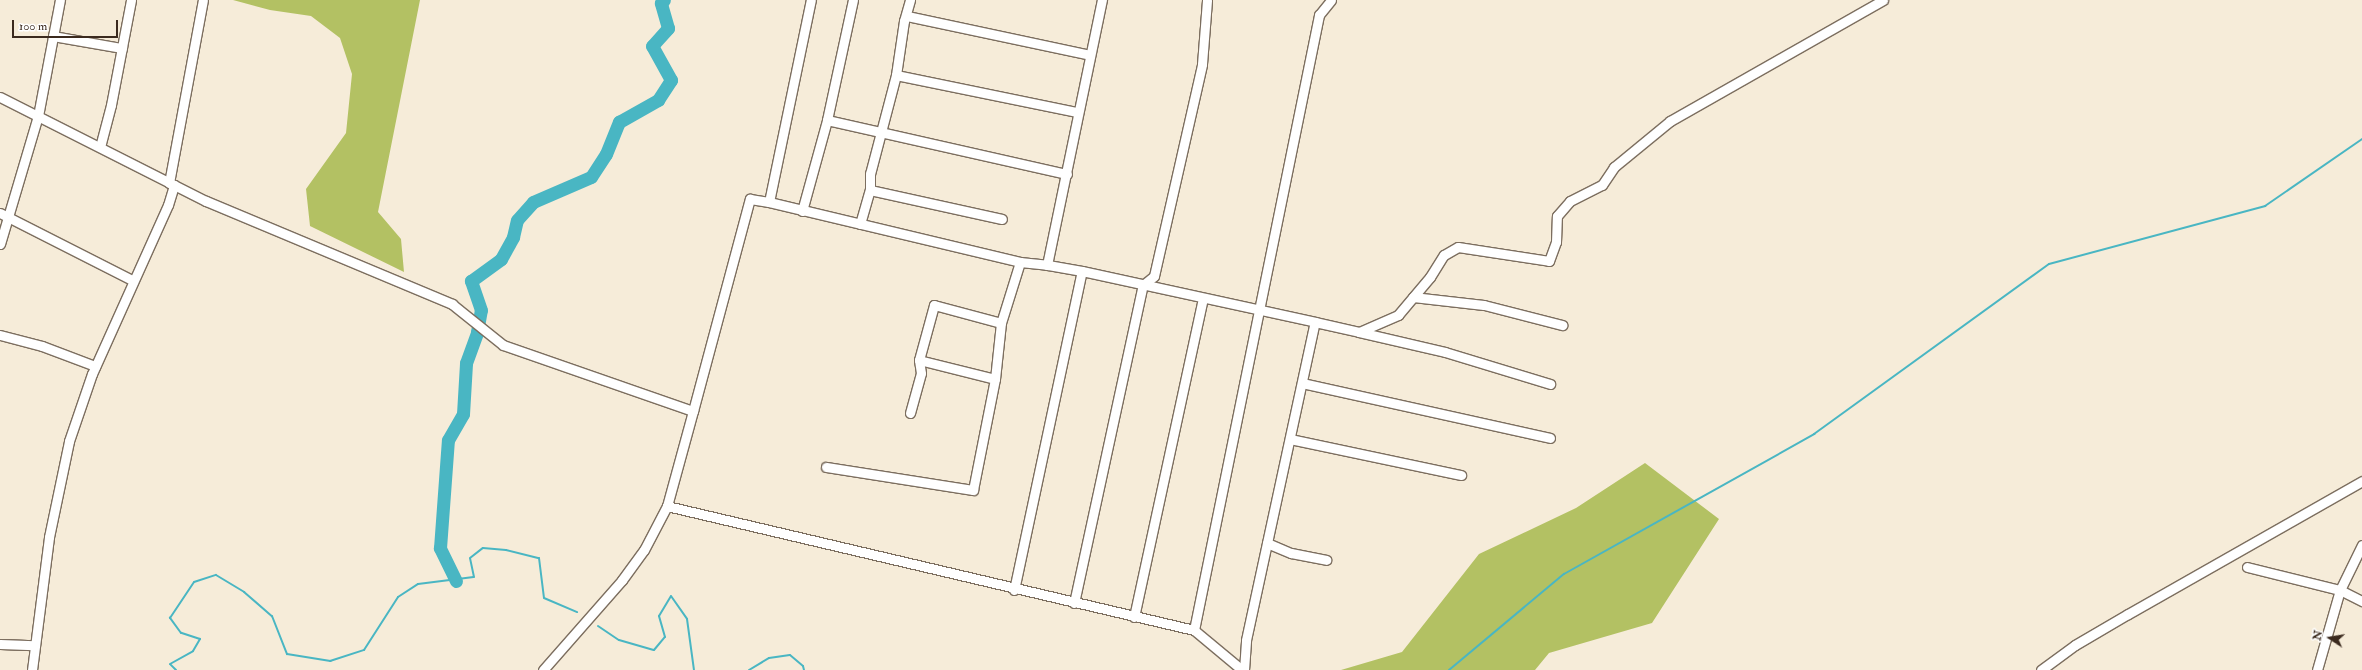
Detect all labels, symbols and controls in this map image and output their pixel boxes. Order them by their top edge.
scale bar [14,12,120,38]
text: 100 m [19,19,47,34]
north arrow [2310,618,2350,658]
text: N [2310,629,2325,642]

